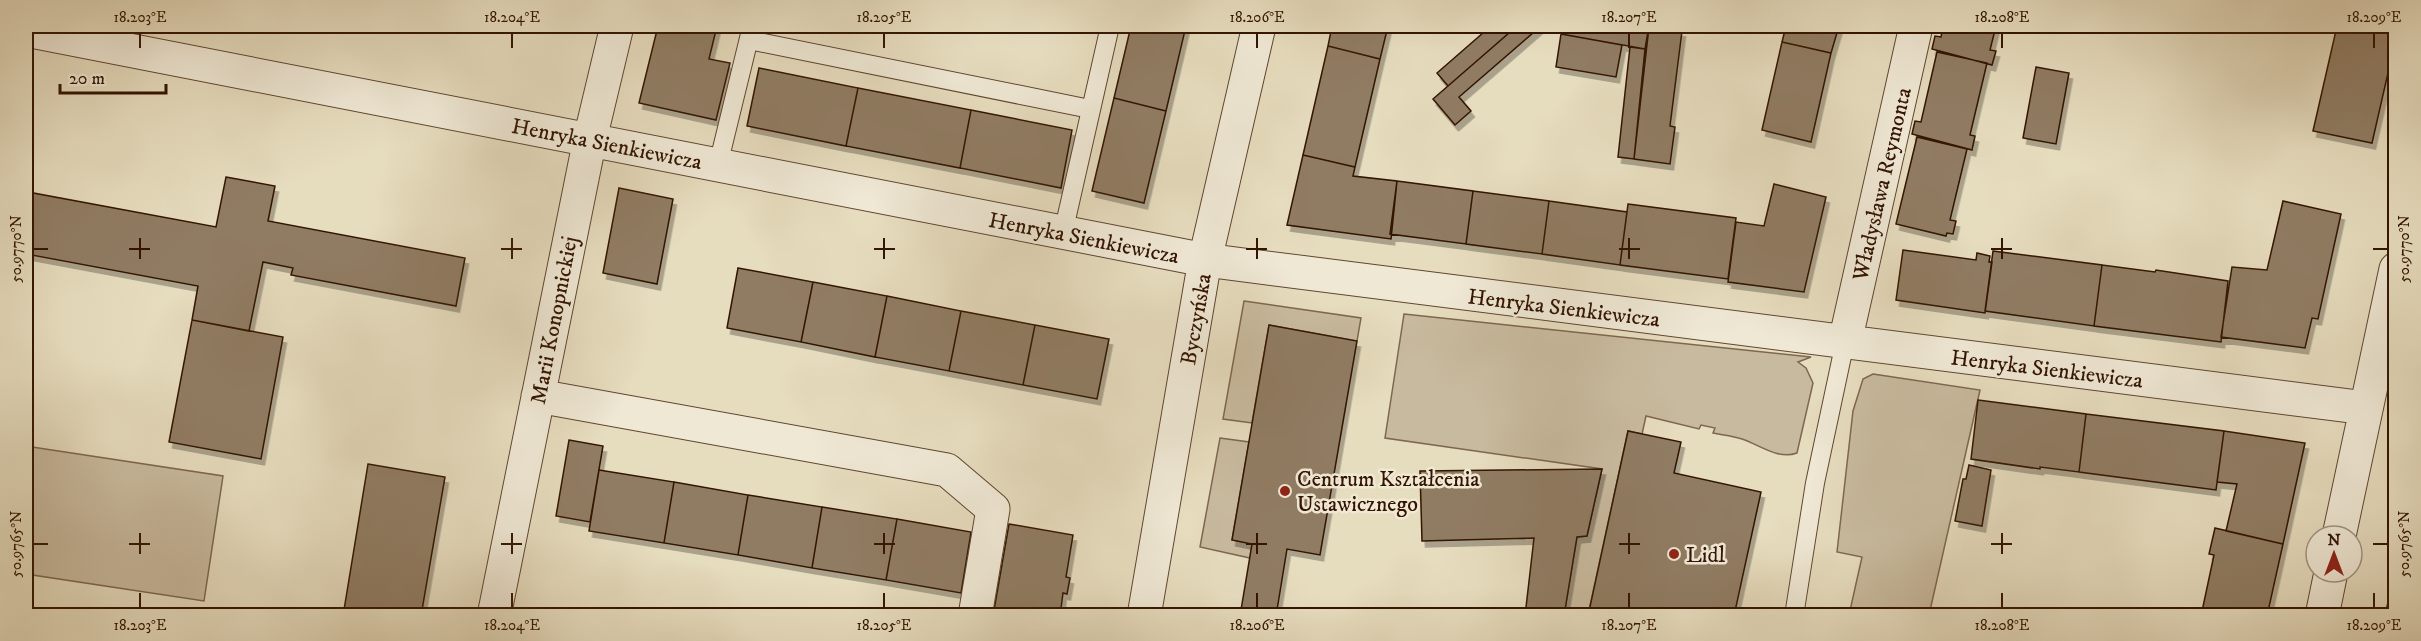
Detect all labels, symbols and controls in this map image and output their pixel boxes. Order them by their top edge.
text: 18.203°E [113,8,167,27]
text: 18.204°E [484,8,540,27]
text: 18.205°E [857,8,912,27]
text: 18.206°E [1229,8,1285,27]
text: 18.207°E [1601,8,1657,27]
text: 18.208°E [1975,8,2030,27]
text: 18.209°E [2347,8,2402,27]
scale bar [60,57,166,95]
text: 20 m [69,68,105,90]
street label: Władysława Reymonta [1847,84,1918,285]
street label: Henryka Sienkiewicza [509,113,705,176]
street label: Henryka Sienkiewicza [986,207,1182,270]
text: 50.9770°N [7,215,26,283]
text: 50.9770°N [2395,215,2414,283]
street label: Marii Konopnickiej [525,234,584,406]
street label: Byczyńska [1175,271,1218,367]
street label: Henryka Sienkiewicza [1466,283,1662,334]
street label: Henryka Sienkiewicza [1949,344,2145,395]
place label: Centrum Kształcenia Ustawicznego [1297,466,1480,518]
marker: Centrum Kształcenia Ustawicznego [1278,484,1292,498]
text: 50.9765°N [7,511,26,577]
text: 50.9765°N [2395,511,2414,577]
north arrow [2304,524,2364,584]
text: N [2327,530,2341,550]
place label: Lidl [1686,542,1726,569]
marker: Lidl [1667,547,1681,561]
text: 18.203°E [113,616,167,635]
text: 18.204°E [484,616,540,635]
text: 18.205°E [857,616,912,635]
text: 18.206°E [1229,616,1285,635]
text: 18.207°E [1601,616,1657,635]
text: 18.208°E [1975,616,2030,635]
text: 18.209°E [2347,616,2402,635]

